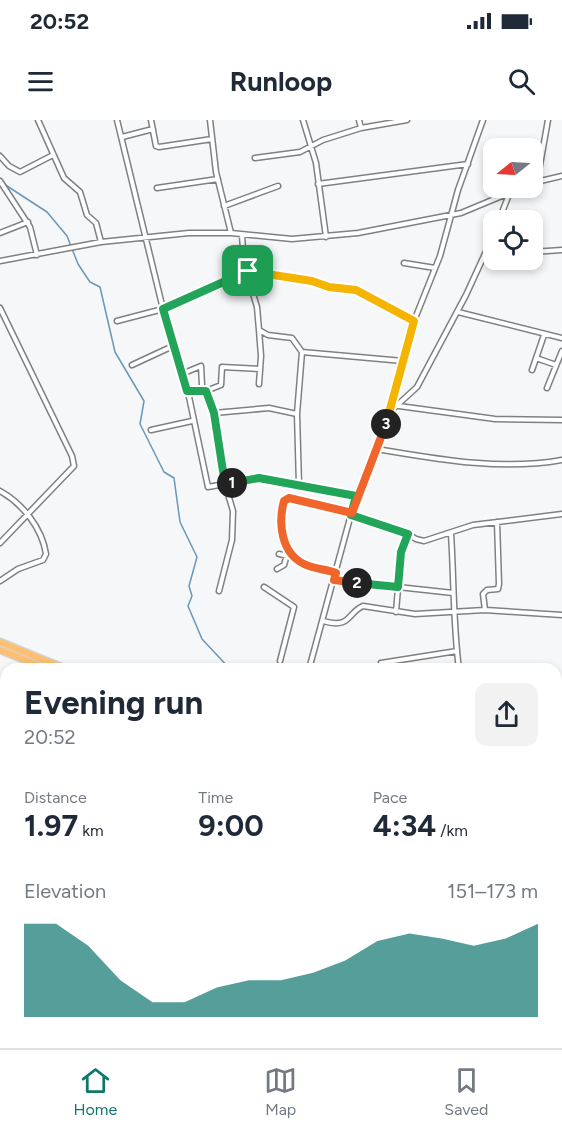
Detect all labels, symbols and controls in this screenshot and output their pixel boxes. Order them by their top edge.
text: 20:52 [30,8,89,35]
icon: menu [24,65,57,98]
text: Runloop [230,65,332,98]
icon: search [505,65,538,98]
north arrow [483,138,543,198]
map controls [483,138,543,270]
button: locate [483,210,543,270]
pin [222,245,273,296]
icon: arrive [231,254,264,287]
pin: 3 [371,409,401,439]
text: 3 [382,414,390,433]
pin: 1 [217,468,247,498]
text: 1 [229,473,235,492]
pin: 2 [342,568,372,598]
text: 2 [352,573,362,592]
text: Evening run [24,683,203,722]
button: share [475,683,538,746]
text: 20:52 [24,725,76,749]
text: Distance [24,788,87,807]
text: Time [198,788,233,807]
text: Pace [373,788,407,807]
text: 1.97 [24,807,78,844]
text: 9:00 [198,807,264,844]
text: 4:34 [373,807,436,844]
text: km [78,821,104,840]
text: /km [436,821,468,840]
text: Elevation [24,879,106,903]
text: 151–173 m [447,879,538,903]
tab: Home [74,1064,117,1119]
tab: Map [264,1064,297,1119]
tab: Saved [444,1064,488,1119]

